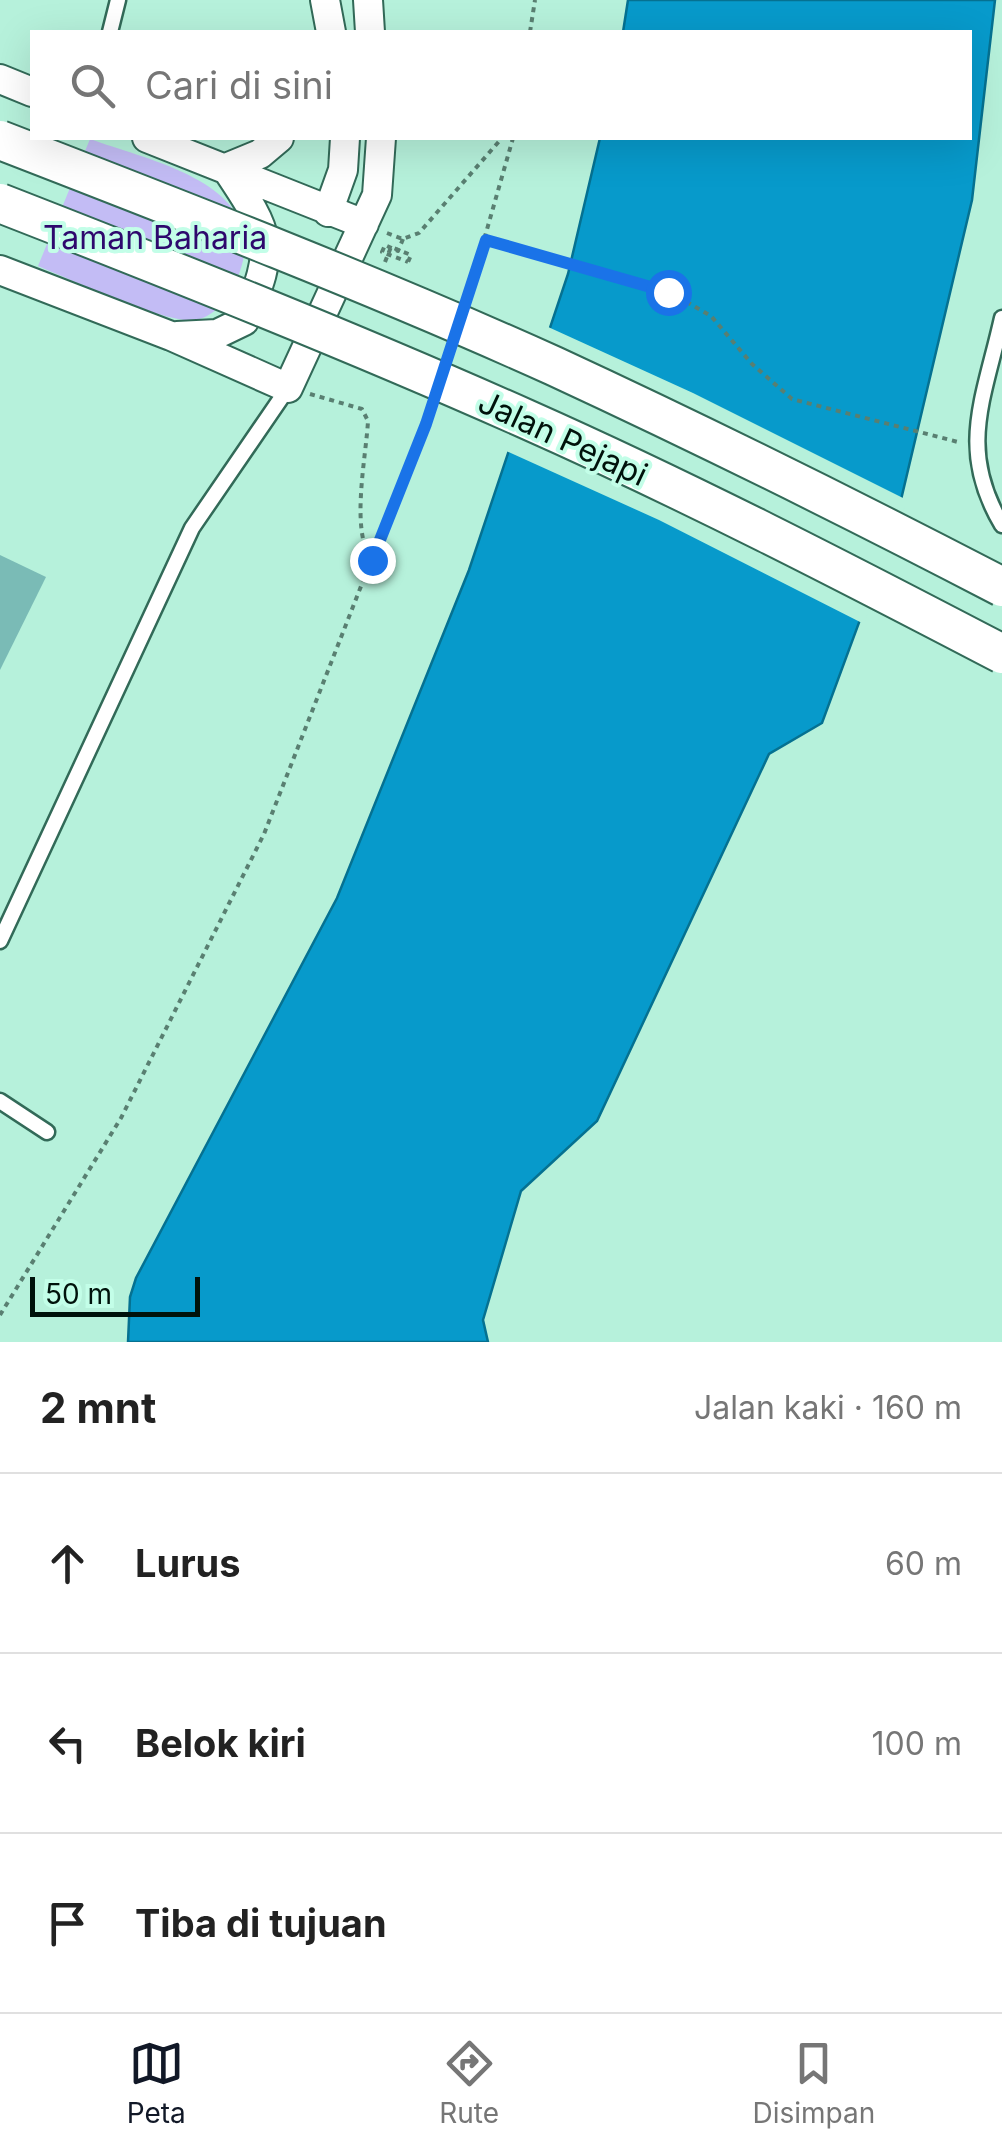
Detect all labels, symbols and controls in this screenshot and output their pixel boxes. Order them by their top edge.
search box [30,30,972,140]
icon: search [65,58,120,113]
text: Cari di sini [145,62,333,108]
park label: Taman Baharia [43,218,267,257]
route start [646,270,692,316]
street label: Jalan Pejapi [472,382,654,494]
route end [350,538,396,584]
scale bar [30,1272,200,1316]
text: 50 m [45,1277,112,1311]
text: 2 mnt [40,1382,156,1433]
text: Jalan kaki · 160 m [694,1388,962,1427]
icon: ahead [40,1536,95,1591]
text: Lurus [135,1540,241,1586]
text: 60 m [885,1544,962,1583]
icon: left [40,1716,95,1771]
text: Belok kiri [135,1720,306,1766]
text: 100 m [872,1724,962,1763]
icon: arrive [40,1896,95,1951]
text: Tiba di tujuan [135,1900,387,1946]
tab: Peta [127,2036,186,2130]
tab: Rute [439,2036,499,2130]
tab: Disimpan [753,2036,875,2130]

